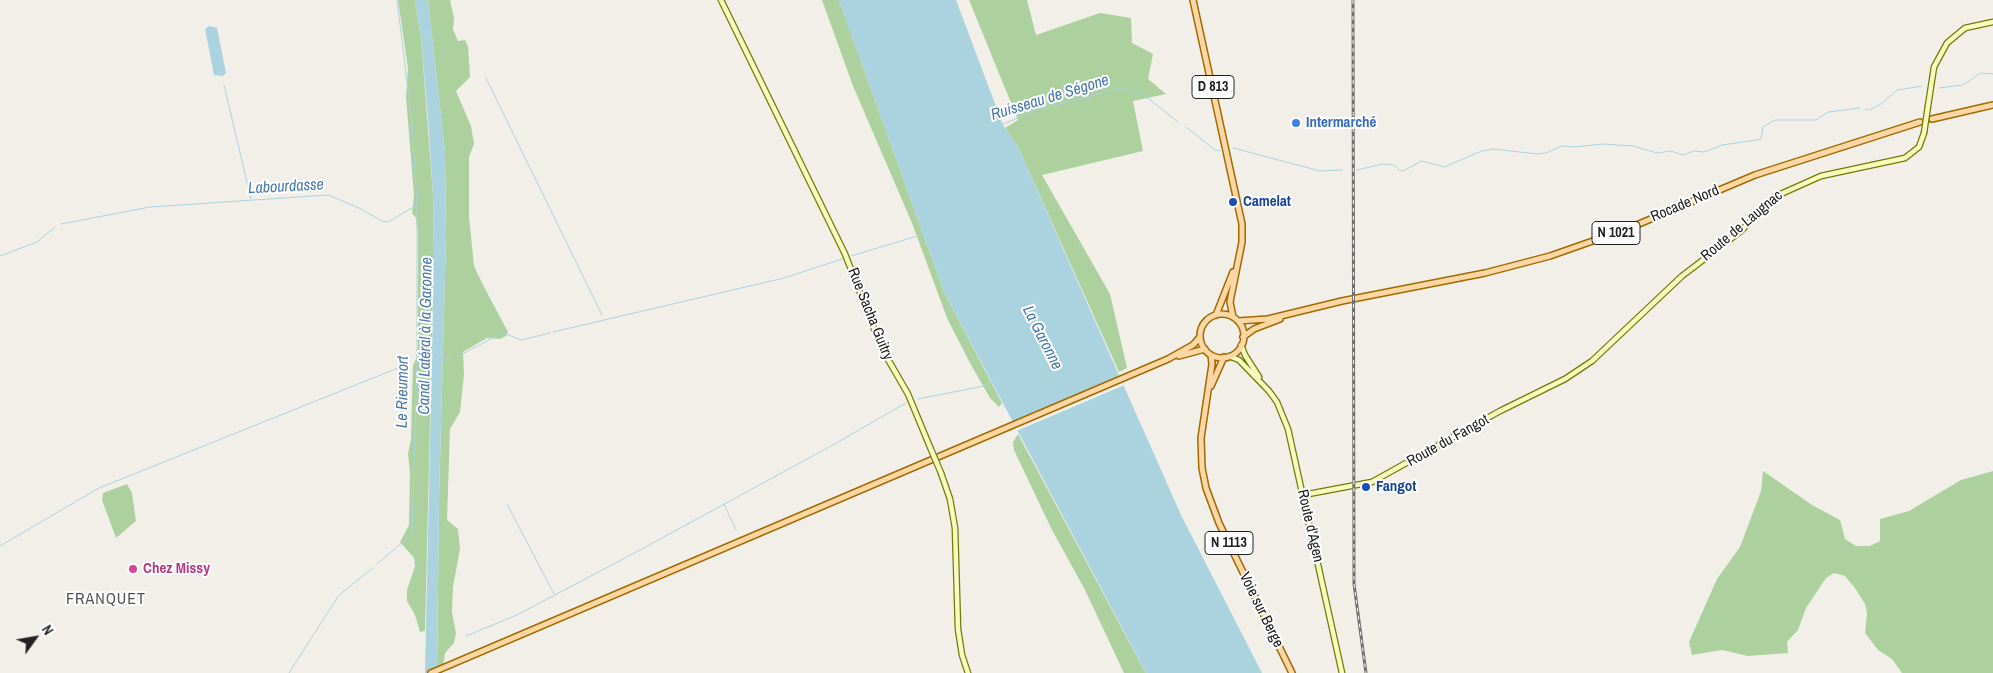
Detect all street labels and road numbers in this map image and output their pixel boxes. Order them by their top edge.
road number: D 813 [1192,75,1234,98]
street label: Rocade Nord [1648,182,1722,226]
street label: Route de Laugnac [1698,187,1786,265]
road number: N 1021 [1592,222,1640,244]
street label: Rue Sacha Guitry [843,265,897,363]
street label: Route du Fangot [1404,411,1492,471]
street label: Route d'Agen [1293,488,1327,564]
road number: N 1113 [1205,532,1253,554]
street label: Voie sur Berge [1235,569,1287,651]

